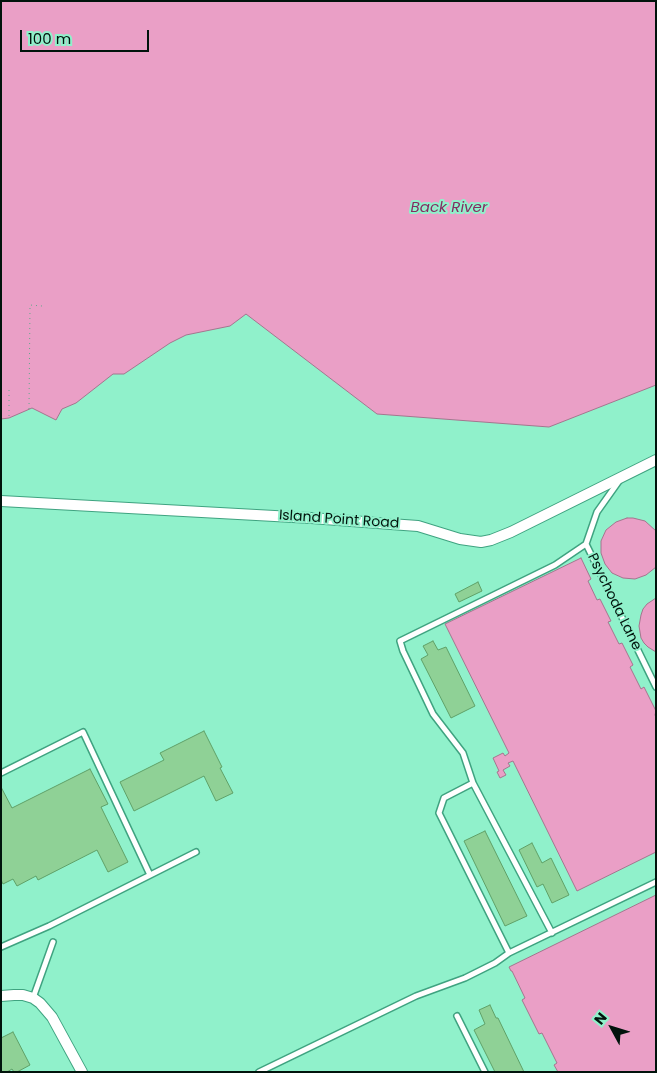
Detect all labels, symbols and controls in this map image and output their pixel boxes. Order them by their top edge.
scale bar [22,20,151,52]
text: 100 m [28,28,71,49]
water label: Back River [411,199,487,217]
street label: Island Point Road [278,507,400,533]
street label: Psychoda Lane [583,551,645,653]
north arrow [587,1003,637,1053]
text: N [589,1008,611,1029]

